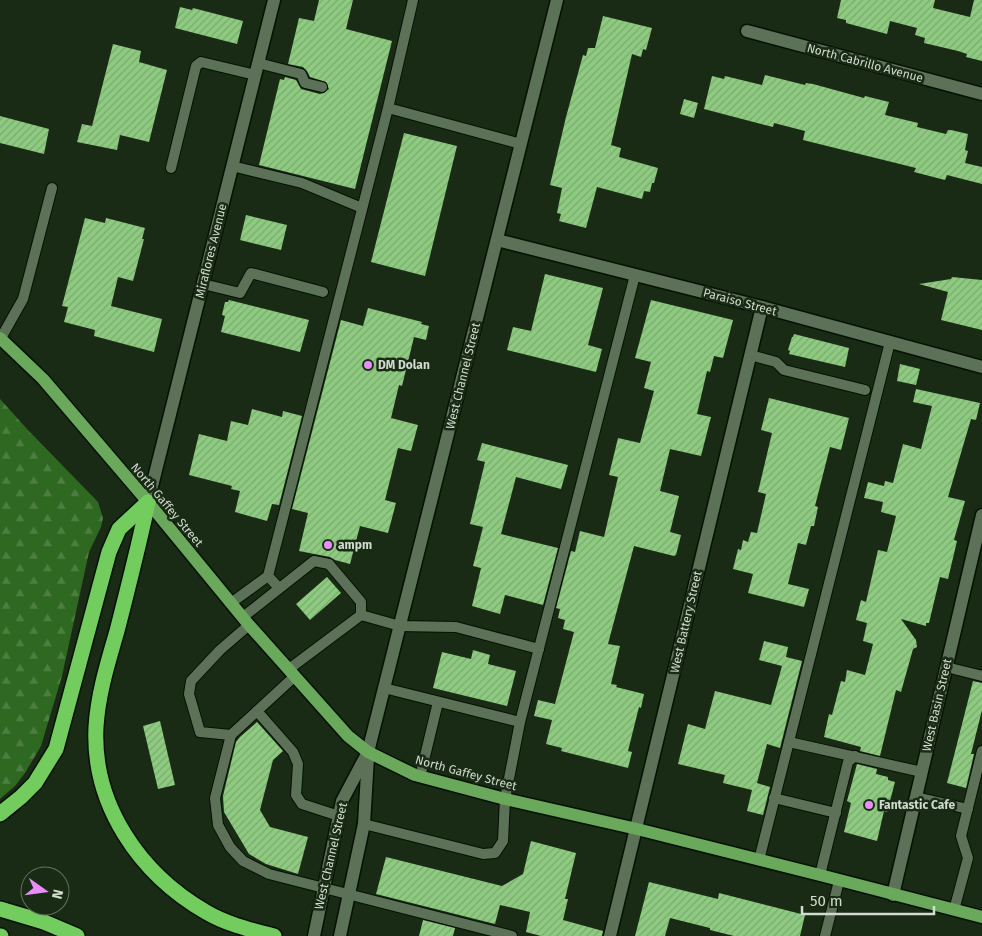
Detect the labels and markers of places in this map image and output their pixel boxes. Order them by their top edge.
place label: DM Dolan [378,358,430,372]
marker: DM Dolan [362,359,374,371]
place label: ampm [338,538,372,552]
marker: ampm [322,539,334,551]
place label: Fantastic Cafe [879,798,955,812]
marker: Fantastic Cafe [863,799,875,811]

